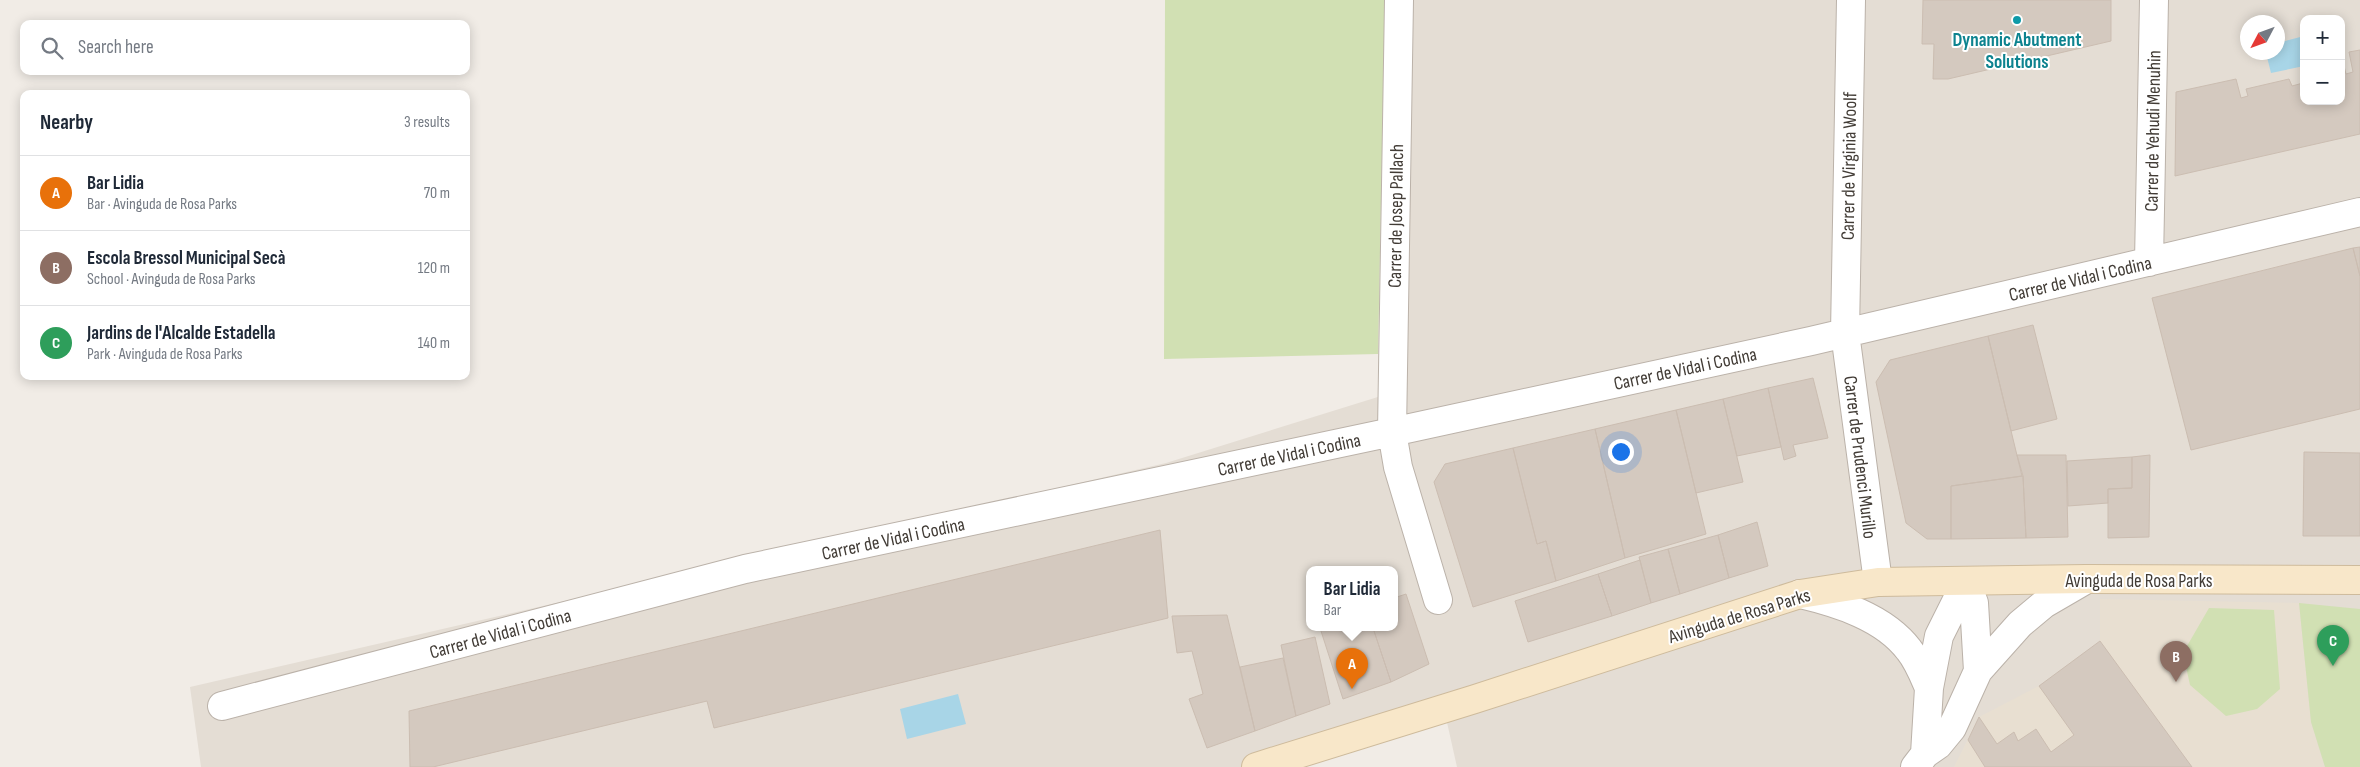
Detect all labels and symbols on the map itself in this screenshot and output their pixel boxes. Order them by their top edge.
marker: Dynamic Abutment Solutions [2011,14,2023,26]
north arrow [2240,15,2285,60]
place label: Dynamic Abutment Solutions [1953,29,2081,74]
street label: Carrer de Yehudi Menuhin [2141,50,2166,212]
street label: Carrer de Virginia Woolf [1837,91,1862,240]
street label: Carrer de Josep Pallach [1384,144,1409,288]
street label: Carrer de Vidal i Codina [2007,252,2154,307]
street label: Carrer de Vidal i Codina [1612,343,1759,396]
street label: Carrer de Prudenci Murillo [1838,374,1881,540]
street label: Carrer de Vidal i Codina [1216,429,1363,482]
your location [1608,439,1634,465]
street label: Carrer de Vidal i Codina [820,513,967,566]
street label: Avinguda de Rosa Parks [2064,570,2213,593]
street label: Avinguda de Rosa Parks [1665,584,1813,649]
street label: Carrer de Vidal i Codina [427,604,574,664]
pin: C [2317,625,2349,666]
pin: B [2160,641,2192,682]
pin: A [1336,648,1368,689]

